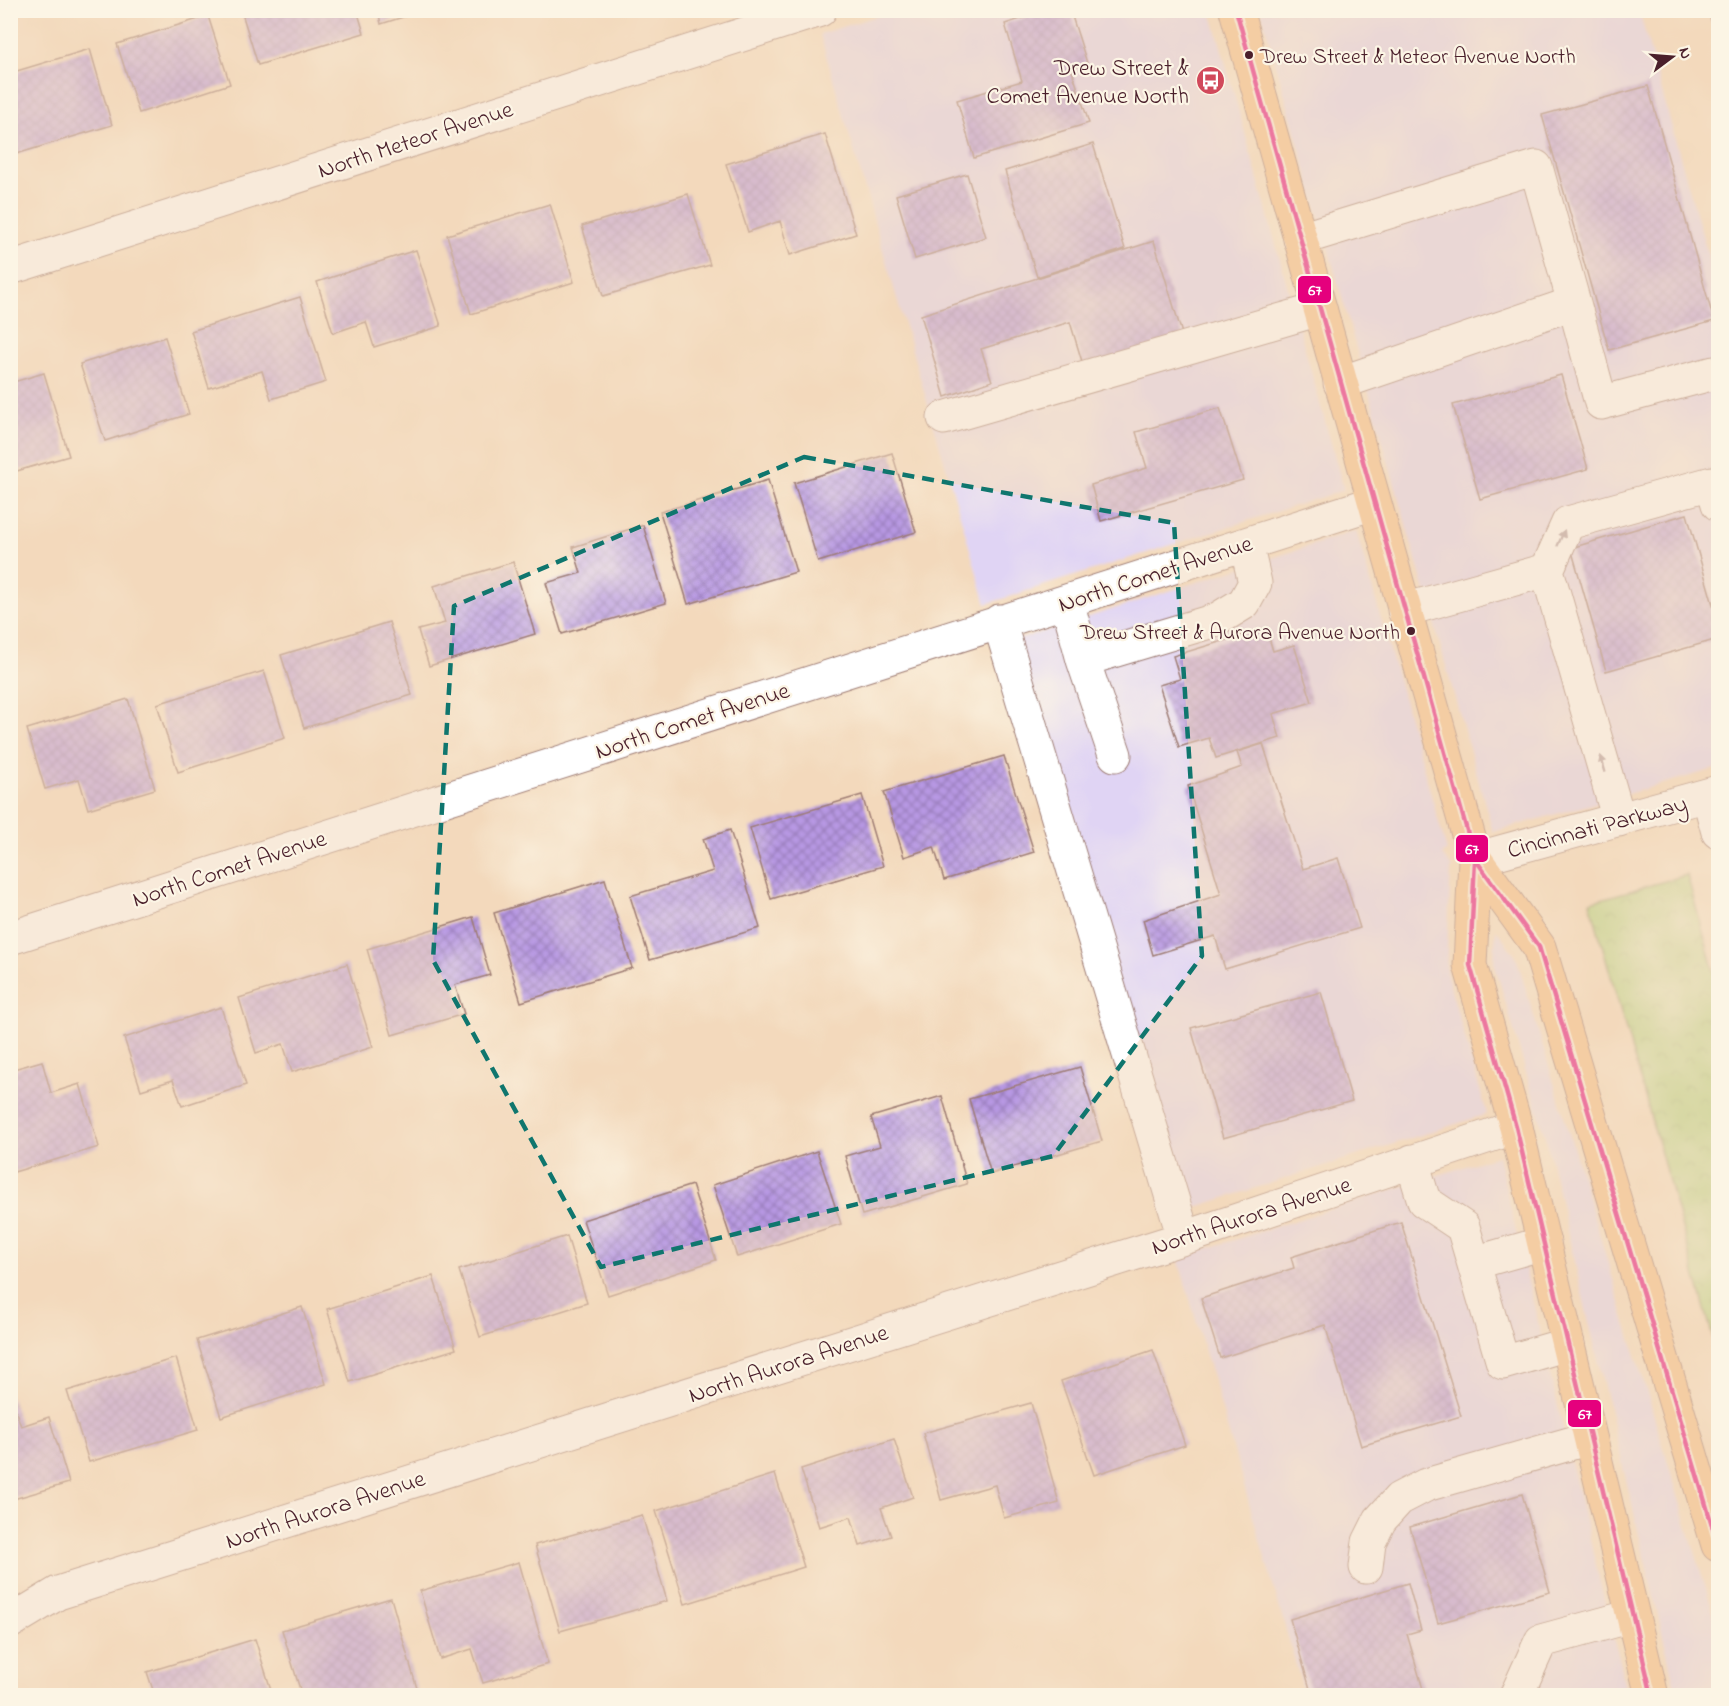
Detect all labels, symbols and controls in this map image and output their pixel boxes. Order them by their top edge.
north arrow [1642,27,1702,87]
place label: Drew Street & Meteor Avenue North [1259,42,1576,74]
text: N [1671,45,1698,62]
marker: Drew Street & Meteor Avenue North [1243,49,1255,61]
place label: Drew Street & Comet Avenue North [987,52,1189,115]
bus stop icon: Drew Street & Comet Avenue North [1194,65,1226,97]
street label: North Meteor Avenue [314,93,518,189]
line badge: 67 [1297,275,1332,304]
text: 67 [1307,279,1322,303]
street label: North Comet Avenue [1054,527,1258,623]
one-way arrow [1557,529,1566,546]
place label: Drew Street & Aurora Avenue North [1079,618,1400,650]
marker: Drew Street & Aurora Avenue North [1405,625,1417,637]
street label: North Comet Avenue [591,674,795,770]
one-way arrow [1598,755,1607,773]
street label: Cincinnati Parkway [1504,788,1692,870]
street label: North Comet Avenue [128,822,332,918]
line badge: 67 [1455,834,1489,863]
text: 67 [1464,838,1479,862]
street label: North Aurora Avenue [1147,1169,1356,1266]
street label: North Aurora Avenue [684,1317,893,1414]
line badge: 67 [1567,1399,1602,1428]
text: 67 [1577,1403,1592,1427]
street label: North Aurora Avenue [221,1463,430,1560]

